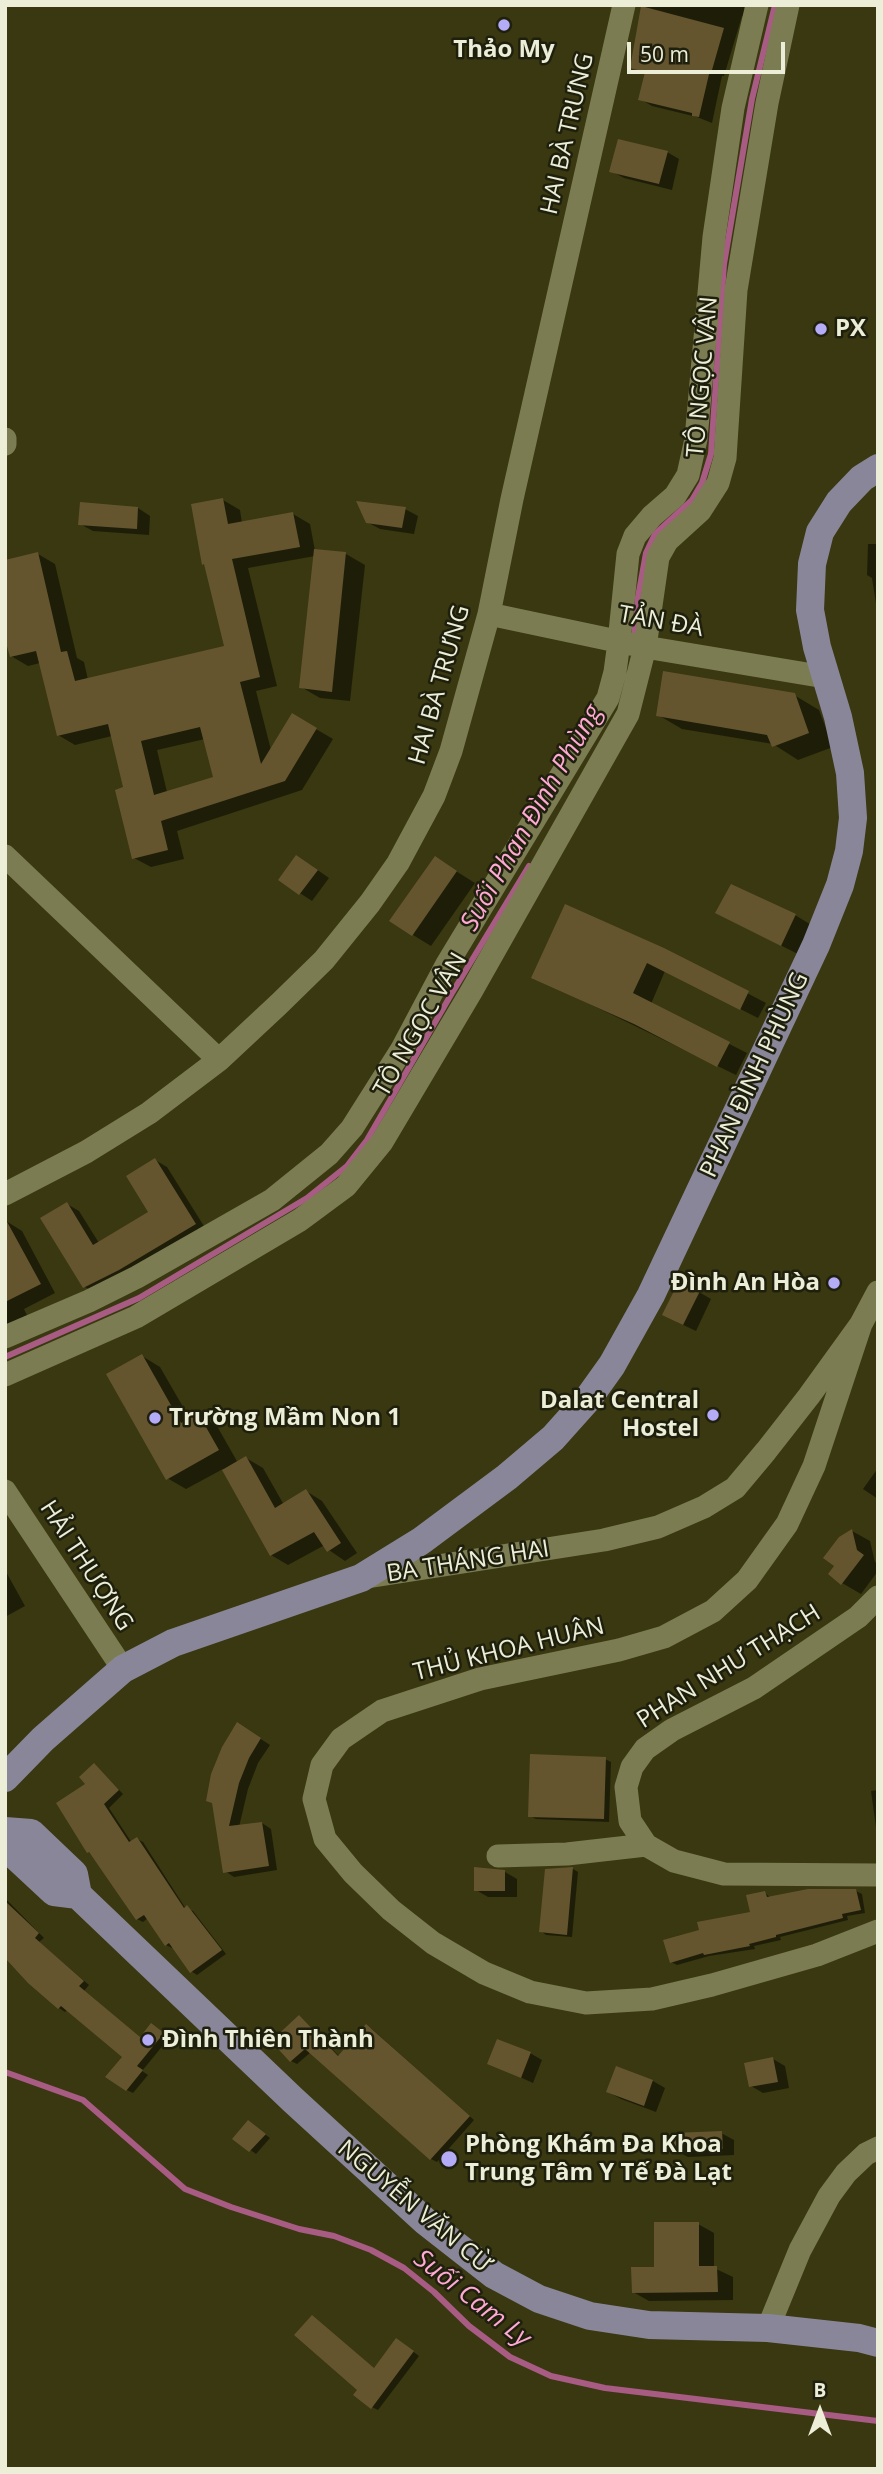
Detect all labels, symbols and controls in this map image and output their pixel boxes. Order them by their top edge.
marker: Thảo My [496,17,512,33]
scale bar [631,28,788,72]
place label: Thảo My [453,36,555,64]
text: 50 m [640,40,689,68]
street label: HAI BÀ TRƯNG [535,50,601,218]
street label: TÔ NGỌC VÂN [682,295,724,459]
place label: PX [835,315,866,343]
marker: PX [813,321,829,337]
street label: TẢN ĐÀ [617,600,705,644]
street label: HAI BÀ TRƯNG [403,602,477,768]
water label: Suối Phan Đình Phùng [454,699,610,937]
street label: TÔ NGỌC VÂN [368,948,474,1102]
street label: PHAN ĐÌNH PHÙNG [695,968,815,1182]
place label: Đình An Hòa [671,1269,820,1297]
marker: Đình An Hòa [826,1275,842,1291]
place label: Dalat Central Hostel [540,1387,699,1443]
place label: Trường Mầm Non 1 [169,1404,401,1432]
marker: Dalat Central Hostel [705,1407,721,1423]
marker: Trường Mầm Non 1 [147,1410,163,1426]
street label: HẢI THƯỢNG [33,1495,139,1637]
street label: BA THÁNG HAI [385,1535,551,1589]
street label: PHAN NHƯ THẠCH [632,1599,826,1735]
street label: THỦ KHOA HUÂN [411,1612,607,1688]
place label: Đình Thiên Thành [162,2026,374,2054]
marker: Đình Thiên Thành [140,2032,156,2048]
place label: Phòng Khám Đa Khoa Trung Tâm Y Tế Đà Lạt [465,2131,732,2187]
street label: NGUYỄN VĂN CỪ [331,2134,497,2280]
marker: Phòng Khám Đa Khoa Trung Tâm Y Tế Đà Lạt [439,2149,459,2169]
water label: Suối Cam Ly [407,2244,537,2354]
north arrow [785,2376,855,2446]
text: B [814,2377,826,2403]

